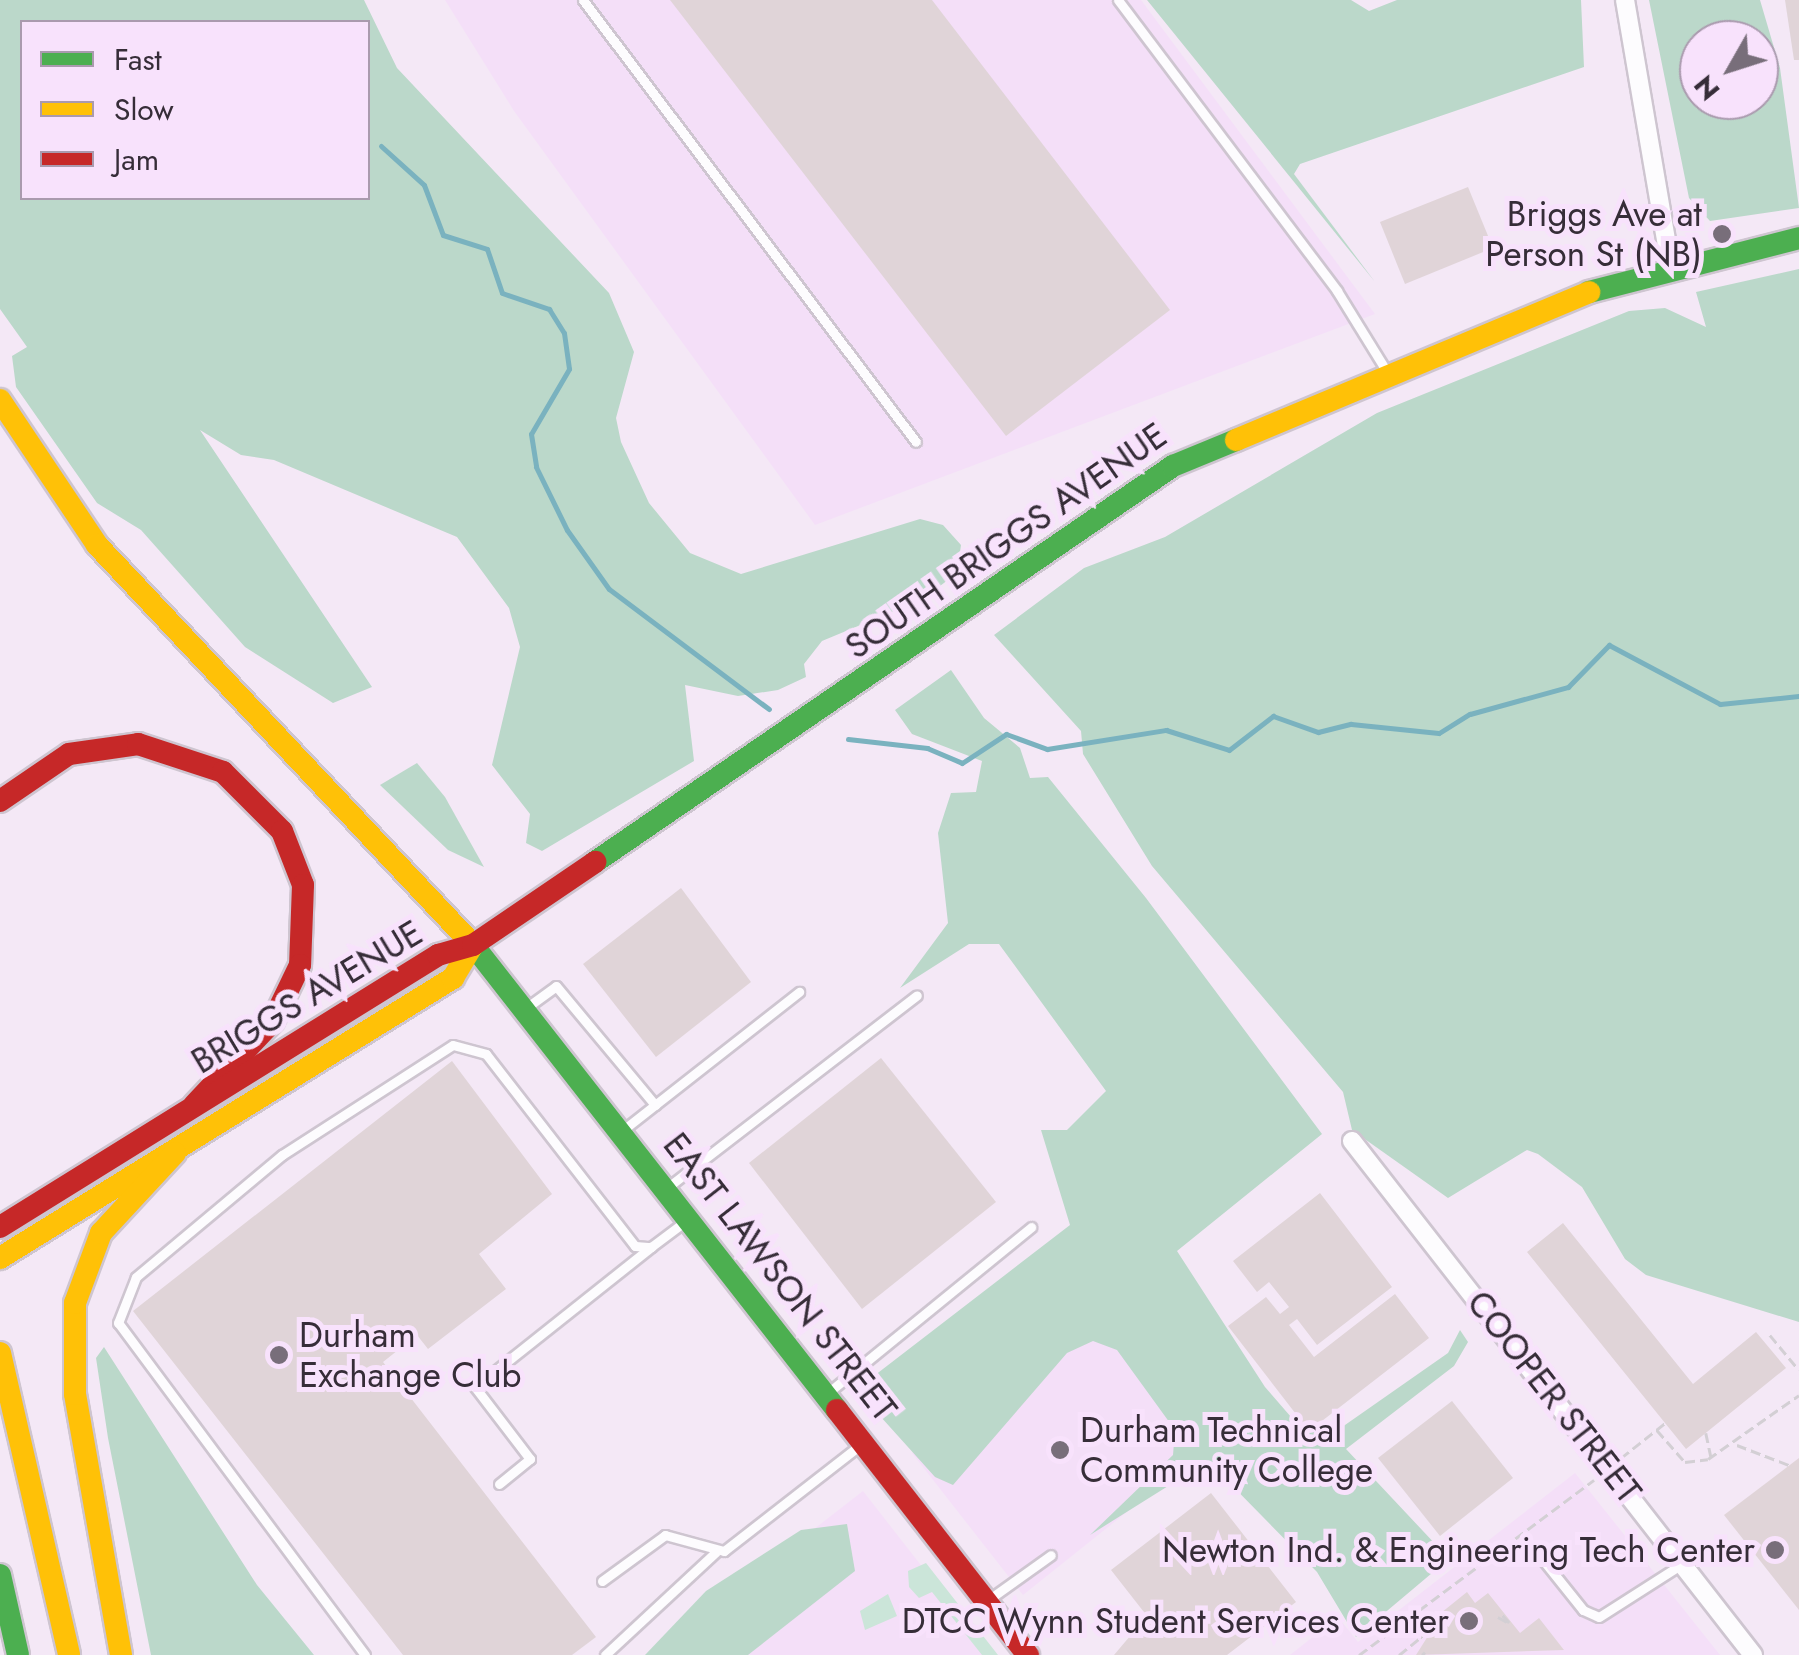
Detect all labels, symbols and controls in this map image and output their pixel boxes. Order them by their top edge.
legend [20,20,370,200]
north arrow [1679,20,1779,120]
text: Fast [114,38,162,81]
text: N [1684,66,1730,109]
text: Slow [114,88,174,131]
text: Jam [114,138,159,181]
place label: Briggs Ave at Person St (NB) [1485,193,1702,275]
marker: Briggs Ave at Person St (NB) [1711,223,1733,245]
street label: SOUTH BRIGGS AVENUE [837,414,1175,668]
street label: BRIGGS AVENUE [184,912,430,1082]
street label: EAST LAWSON STREET [655,1125,905,1429]
street label: COOPER STREET [1458,1283,1650,1511]
place label: Durham Exchange Club [299,1314,522,1396]
marker: Durham Exchange Club [268,1344,290,1366]
place label: Durham Technical Community College [1080,1409,1373,1491]
marker: Durham Technical Community College [1049,1439,1071,1461]
place label: Newton Ind. & Engineering Tech Center [1162,1529,1755,1571]
marker: Newton Ind. & Engineering Tech Center [1764,1539,1786,1561]
place label: DTCC Wynn Student Services Center [902,1600,1449,1642]
marker: DTCC Wynn Student Services Center [1458,1610,1480,1632]

